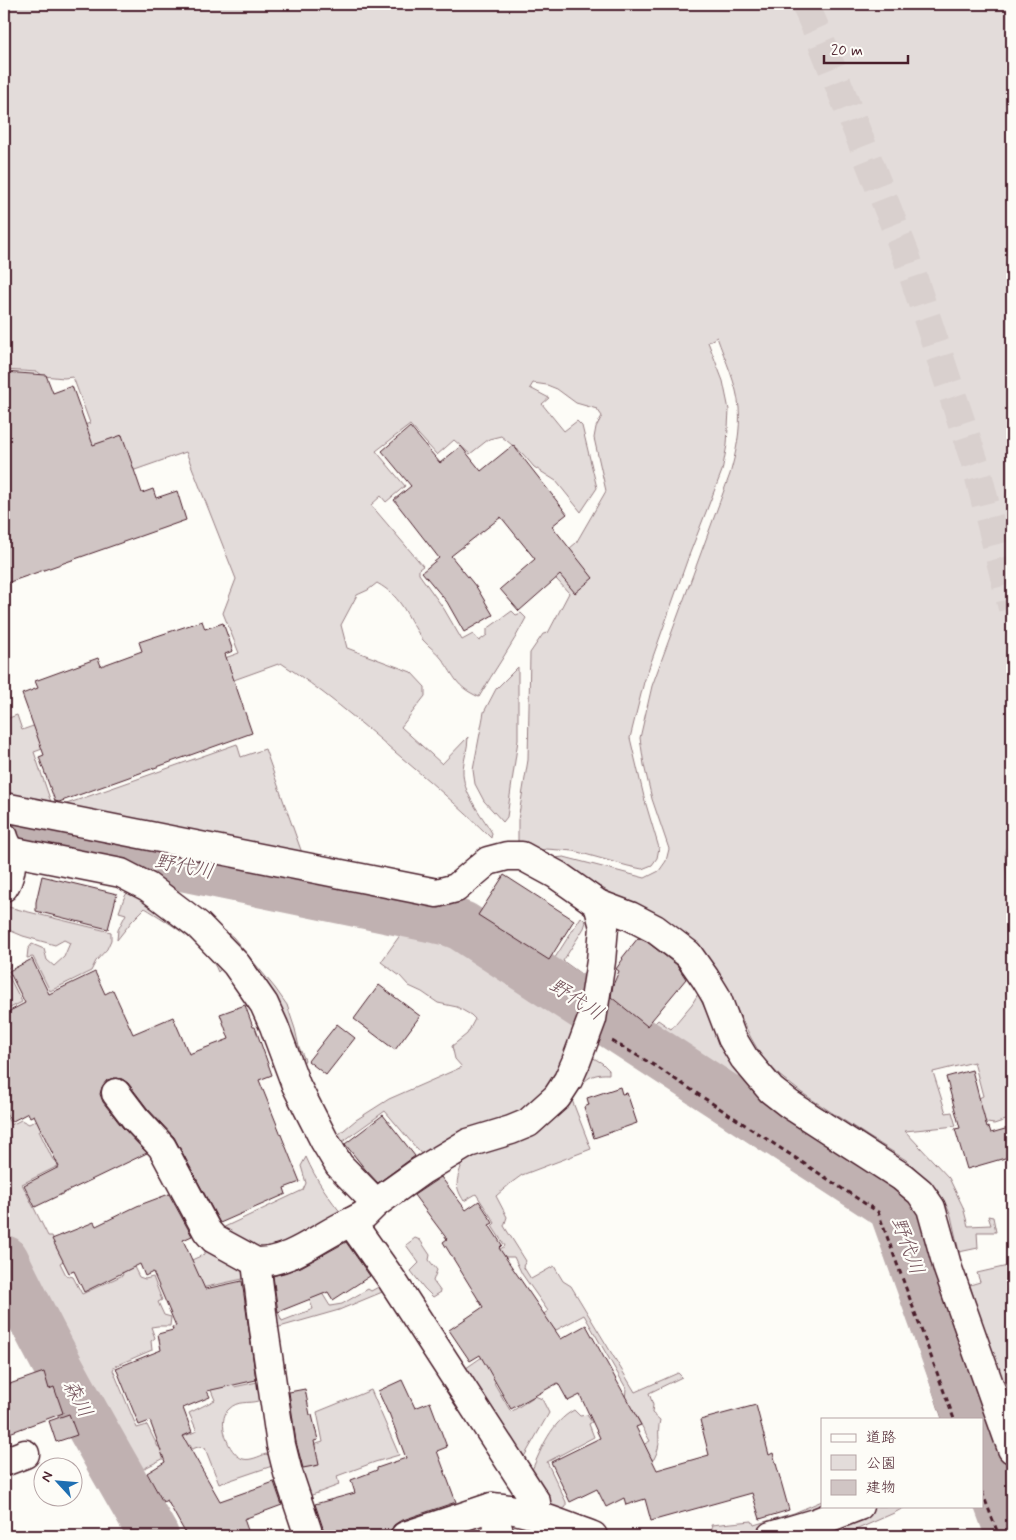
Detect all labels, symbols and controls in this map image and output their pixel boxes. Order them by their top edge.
scale bar [824,32,907,64]
text: 20 m [831,41,863,61]
water label: 野代川 [152,848,216,886]
water label: 野代川 [543,972,609,1028]
water label: 野代川 [884,1213,930,1279]
water label: 森川 [56,1375,98,1423]
legend [821,1418,984,1508]
text: 道路 [866,1428,896,1448]
text: 公園 [866,1454,896,1474]
north arrow [32,1458,82,1508]
text: N [37,1469,57,1485]
text: 建物 [866,1478,896,1498]

